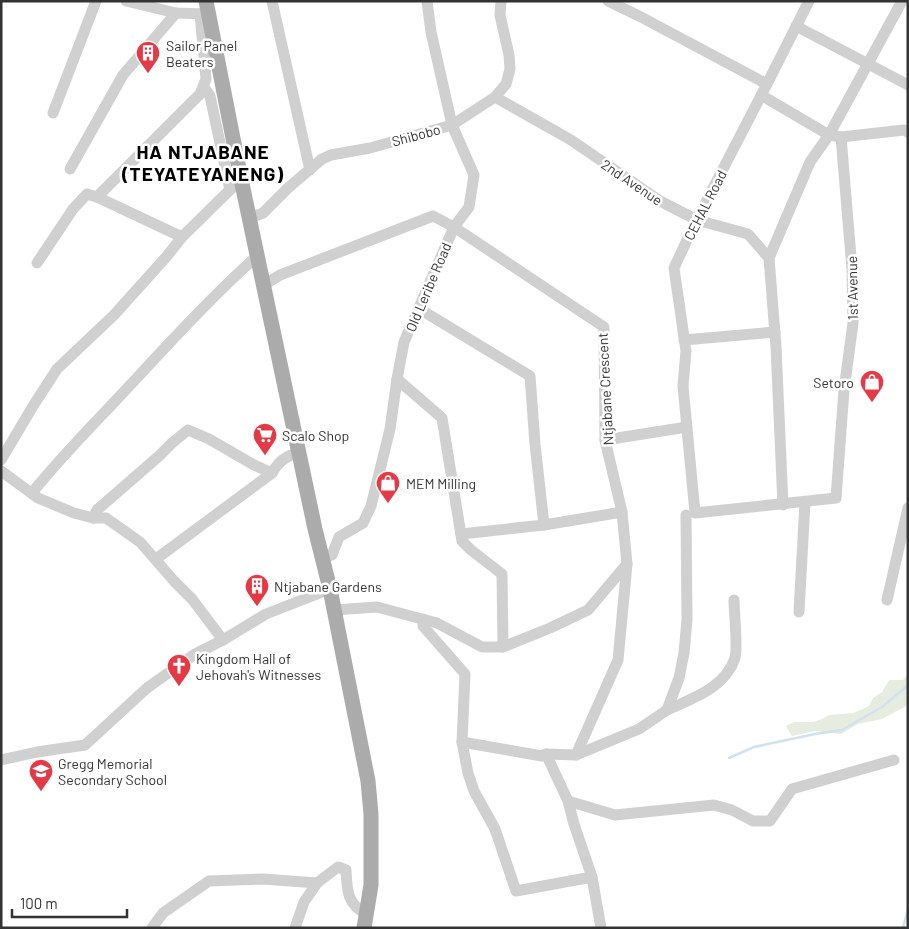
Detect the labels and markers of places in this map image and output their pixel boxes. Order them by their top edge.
place label: Sailor Panel Beaters [166,37,237,70]
building icon: Sailor Panel Beaters [135,40,161,74]
shop icon: Setoro [859,369,885,403]
place label: Setoro [813,374,854,391]
supermarket icon: Scalo Shop [252,422,278,456]
place label: Scalo Shop [282,427,349,444]
shop icon: MEM Milling [375,470,401,504]
place label: MEM Milling [406,475,476,492]
building icon: Ntjabane Gardens [244,573,270,607]
place label: Ntjabane Gardens [274,578,382,595]
place label: Kingdom Hall of Jehovah's Witnesses [196,650,321,683]
church icon: Kingdom Hall of Jehovah's Witnesses [166,653,192,687]
place label: Gregg Memorial Secondary School [58,755,167,788]
school or university icon: Gregg Memorial Secondary School [28,758,54,792]

